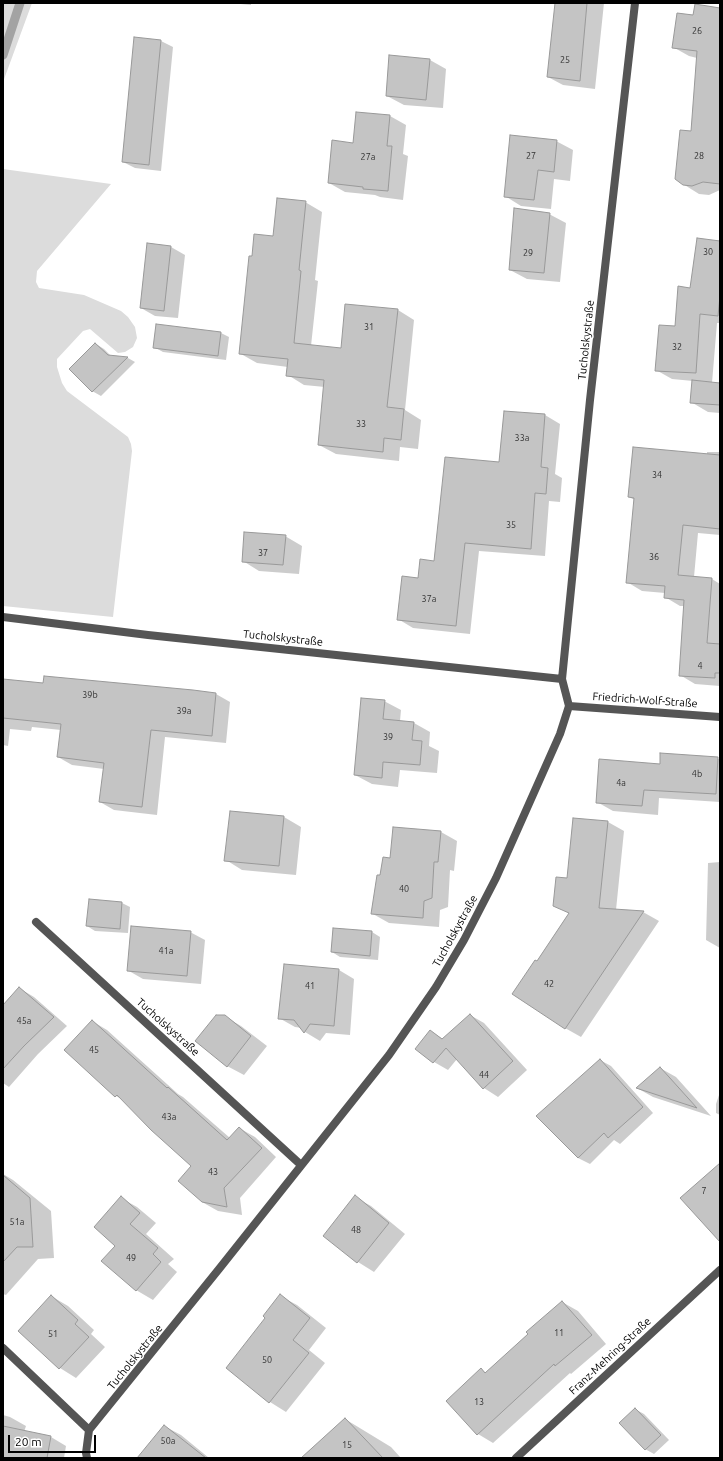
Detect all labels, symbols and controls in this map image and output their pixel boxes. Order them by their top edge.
house number: 26 [692,26,702,36]
house number: 25 [560,55,570,65]
house number: 27 [526,151,536,161]
house number: 28 [694,151,704,161]
house number: 27a [361,152,375,162]
house number: 30 [703,247,713,257]
house number: 29 [523,248,533,258]
street label: Tucholskystraße [575,299,597,381]
house number: 31 [364,322,374,332]
house number: 32 [672,342,682,352]
house number: 33 [356,419,366,429]
house number: 33a [515,433,529,443]
house number: 34 [652,470,662,480]
house number: 35 [506,520,516,530]
house number: 37 [258,548,268,558]
house number: 36 [649,552,659,562]
house number: 37a [422,594,436,604]
street label: Tucholskystraße [242,627,324,649]
house number: 4 [697,661,703,671]
house number: 39b [82,690,98,700]
street label: Friedrich-Wolf-Straße [592,690,698,710]
house number: 39a [177,706,191,716]
house number: 39 [383,732,393,742]
house number: 4b [692,769,702,779]
house number: 4a [616,778,626,788]
house number: 40 [399,884,409,894]
street label: Tucholskystraße [430,893,480,969]
house number: 41a [159,946,173,956]
house number: 42 [544,979,554,989]
house number: 41 [305,981,315,991]
street label: Tucholskystraße [134,995,202,1059]
house number: 45a [17,1016,31,1026]
house number: 45 [89,1045,99,1055]
house number: 44 [479,1070,489,1080]
house number: 43a [162,1112,176,1122]
house number: 43 [208,1167,218,1177]
house number: 7 [701,1186,707,1196]
house number: 51a [10,1217,24,1227]
house number: 48 [351,1225,361,1235]
house number: 49 [126,1253,136,1263]
street label: Franz-Mehring-Straße [566,1315,654,1397]
street label: Tucholskystraße [105,1322,165,1392]
house number: 11 [554,1328,564,1338]
house number: 51 [48,1329,58,1339]
house number: 50 [262,1355,272,1365]
house number: 13 [474,1397,484,1407]
scale bar [10,1427,98,1453]
text: 20 m [15,1435,42,1448]
house number: 50a [161,1436,175,1446]
house number: 15 [342,1440,352,1450]

